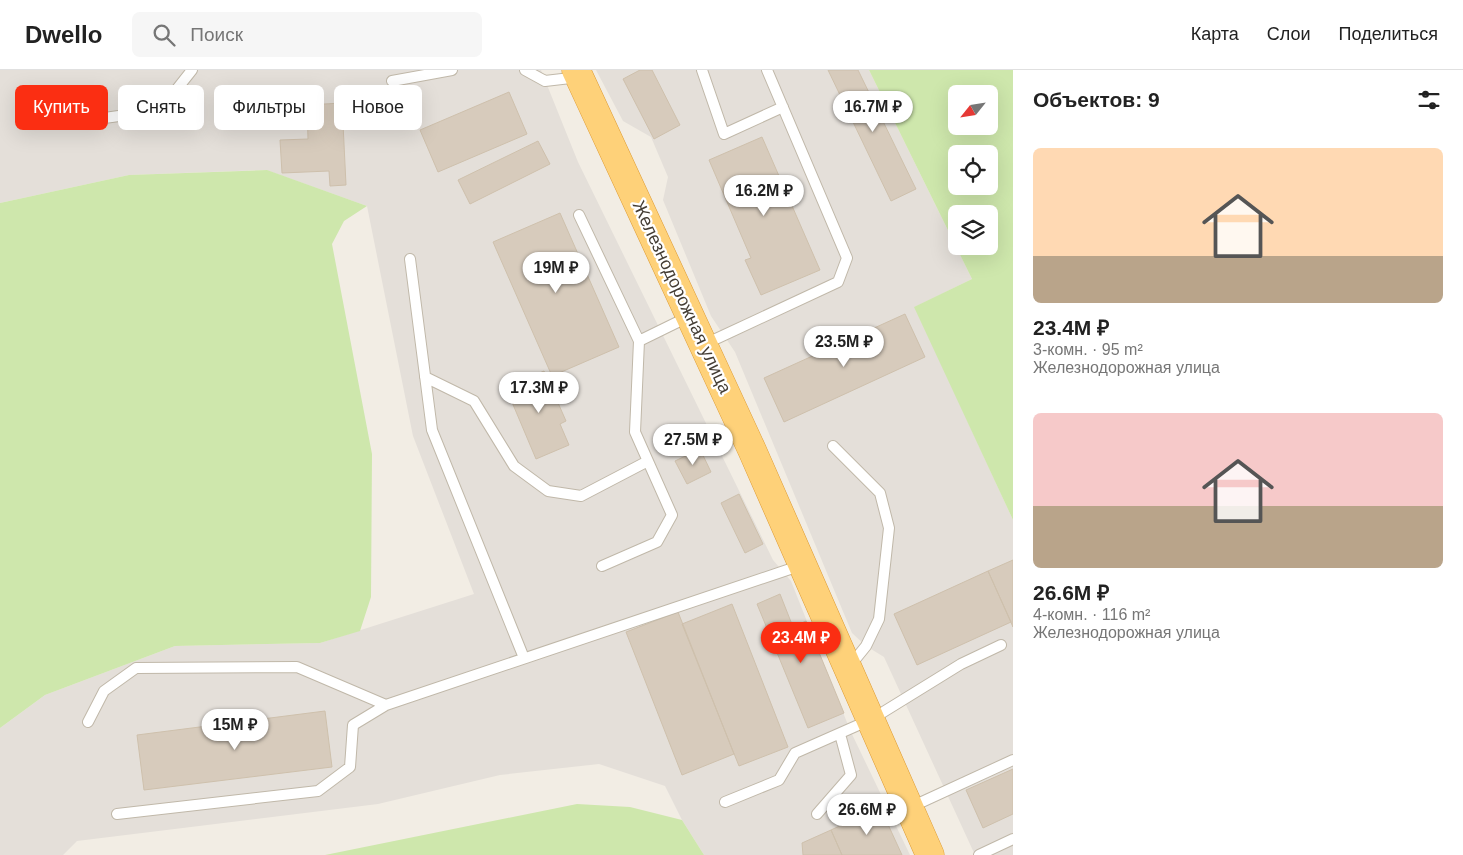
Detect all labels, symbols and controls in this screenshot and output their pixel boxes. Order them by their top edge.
search box [132,12,482,57]
text: Dwello [25,21,102,48]
icon: search [150,21,178,49]
text: Поиск [190,24,243,45]
text: Карта [1191,24,1239,44]
text: Слои [1267,24,1311,44]
text: Поделиться [1339,24,1438,44]
chip: Купить [15,85,108,130]
chip: Снять [118,85,204,130]
chip: Фильтры [214,85,324,130]
chip: Новое [334,85,422,130]
north arrow [948,85,998,135]
map controls [948,85,998,255]
icon: filters [1415,86,1443,114]
text: Объектов: 9 [1033,88,1160,111]
pin: 16.7M ₽ [827,90,919,133]
text: 16.7M ₽ [844,98,902,115]
button: locate [948,145,998,195]
pin: 16.2M ₽ [718,174,810,217]
icon: home [1193,181,1283,271]
text: 16.2M ₽ [735,182,793,199]
street label: Железнодорожная улица [628,197,736,397]
button: layers [948,205,998,255]
pin: 19M ₽ [521,252,591,294]
text: 19M ₽ [534,259,578,276]
text: 23.4M ₽ [1033,316,1109,339]
pin: 23.5M ₽ [798,326,890,368]
text: 23.5M ₽ [815,333,873,350]
text: 3-комн. · 95 m² [1033,341,1143,358]
text: Железнодорожная улица [1033,359,1220,376]
pin: 17.3M ₽ [493,372,585,414]
text: 17.3M ₽ [510,379,568,396]
pin: 27.5M ₽ [647,424,739,466]
text: 27.5M ₽ [664,431,722,448]
icon: home [1193,446,1283,536]
text: 26.6M ₽ [1033,581,1109,604]
text: 4-комн. · 116 m² [1033,606,1150,623]
pin: 23.4M ₽ [755,622,847,664]
text: Железнодорожная улица [1033,624,1220,641]
text: 23.4M ₽ [772,629,830,646]
pin: 15M ₽ [200,708,270,751]
text: 15M ₽ [213,716,257,733]
pin: 26.6M ₽ [821,794,913,836]
text: 26.6M ₽ [838,801,896,818]

